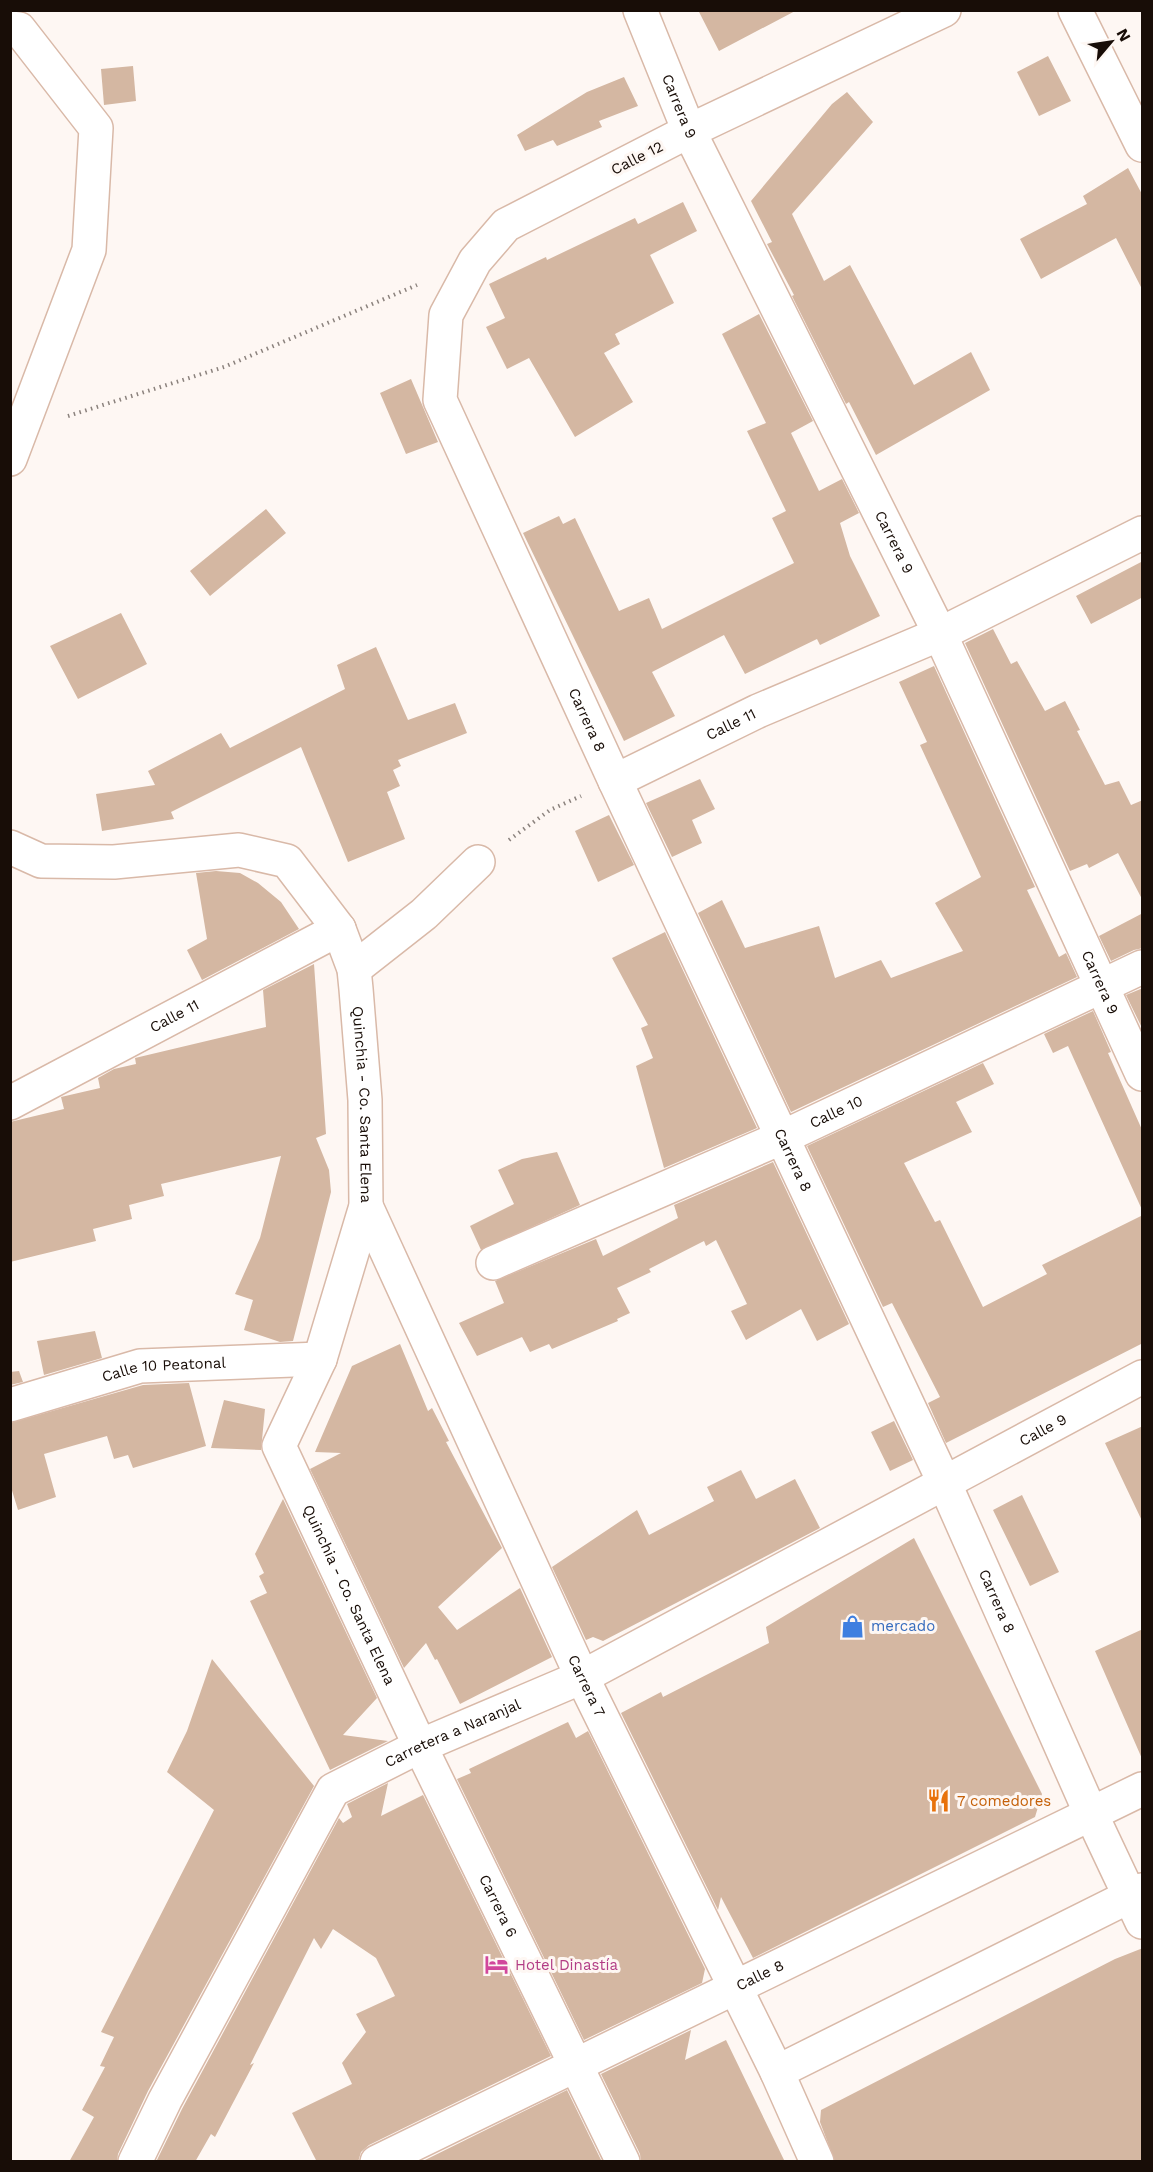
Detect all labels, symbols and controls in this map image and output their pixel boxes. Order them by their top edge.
north arrow [1081,12,1141,72]
text: N [1112,25,1135,45]
street label: Carrera 9 [658,72,700,142]
street label: Calle 12 [608,137,666,179]
street label: Carrera 9 [871,508,917,577]
street label: Carrera 8 [565,685,609,754]
street label: Calle 11 [703,705,759,744]
street label: Carrera 9 [1078,948,1122,1017]
street label: Calle 11 [147,996,202,1036]
street label: Quinchia - Co. Santa Elena [348,1005,375,1203]
street label: Calle 10 [807,1092,866,1132]
street label: Carrera 8 [770,1125,815,1195]
street label: Calle 10 Peatonal [100,1354,227,1386]
street label: Calle 9 [1016,1410,1070,1450]
street label: Quinchia - Co. Santa Elena [299,1502,399,1688]
street label: Carrera 8 [975,1567,1019,1636]
shop icon: mercado [840,1613,866,1639]
place label: mercado [871,1617,935,1635]
street label: Carrera 7 [564,1652,609,1720]
street label: Carretera a Naranjal [382,1695,524,1771]
restaurant icon: 7 comedores [926,1788,952,1814]
place label: 7 comedores [957,1792,1051,1810]
street label: Carrera 6 [475,1872,521,1940]
hotel icon: Hotel Dinastía [484,1952,510,1978]
place label: Hotel Dinastía [515,1956,619,1974]
street label: Calle 8 [733,1956,787,1995]

